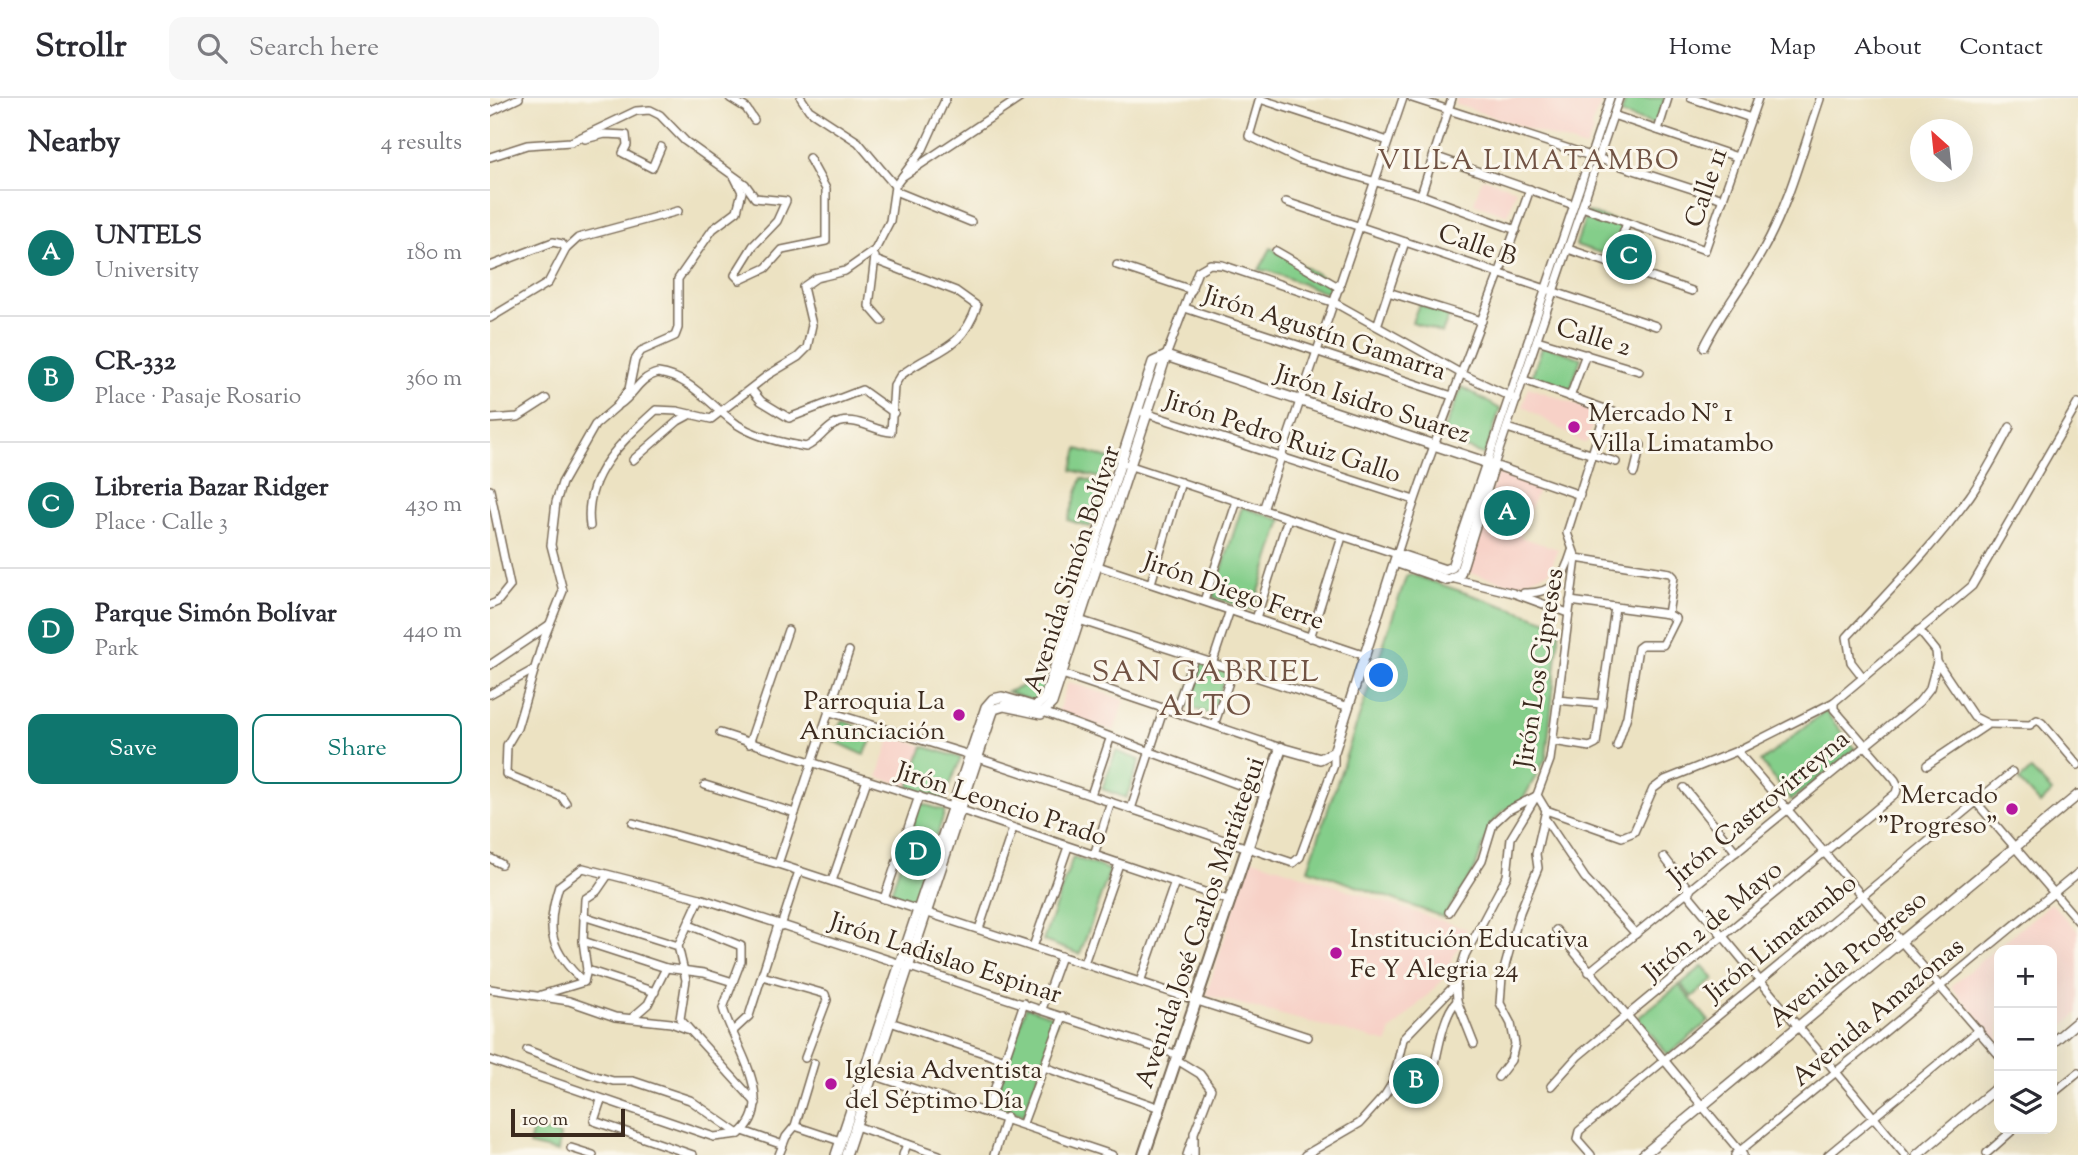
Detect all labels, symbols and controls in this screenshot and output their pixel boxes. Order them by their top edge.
search box [169,17,659,80]
text: Strollr [35,24,127,72]
icon: search [193,29,231,67]
text: Search here [249,30,379,67]
text: Home [1669,31,1732,65]
text: Map [1770,31,1816,65]
text: About [1854,31,1921,65]
text: Contact [1959,31,2043,65]
north arrow [1910,119,1973,182]
text: Nearby [28,122,120,165]
text: 4 results [381,127,462,160]
district label: VILLA LIMATAMBO [1377,142,1681,182]
street label: Calle 11 [1676,143,1738,233]
street label: Calle B [1433,216,1521,277]
text: UNTELS [95,218,202,255]
pin: C [1606,231,1652,283]
text: A [42,237,60,270]
text: 180 m [407,237,462,270]
text: University [95,255,199,288]
street label: Jirón Agustín Gamarra [1196,277,1450,391]
street label: Calle 2 [1551,309,1635,367]
text: CR-332 [95,344,176,381]
street label: Jirón Isidro Suarez [1268,356,1475,454]
text: B [44,363,58,396]
text: 360 m [405,363,462,396]
text: Place · Pasaje Rosario [95,381,301,414]
street label: Jirón Pedro Ruiz Gallo [1157,382,1405,494]
place label: Mercado N° 1 Villa Limatambo [1588,396,1774,463]
marker: Mercado N° 1 Villa Limatambo [1566,419,1582,435]
street label: Avenida Simón Bolívar [1016,441,1131,699]
text: Libreria Bazar Ridger [95,470,328,507]
pin: A [1484,487,1530,539]
text: C [42,489,60,522]
text: 430 m [405,489,462,522]
text: Place · Calle 3 [95,507,228,540]
street label: Jirón Diego Ferre [1136,543,1329,641]
street label: Jirón Los Cipreses [1506,566,1575,773]
text: Parque Simón Bolívar [95,596,337,633]
text: D [42,615,60,648]
text: 440 m [403,615,462,648]
text: Park [95,633,139,666]
district label: SAN GABRIEL ALTO [1091,652,1321,729]
your location [1364,658,1398,692]
place label: Parroquia La Anunciación [799,684,945,751]
marker: Parroquia La Anunciación [951,707,967,723]
button: Save [28,714,238,784]
button: Share [252,714,462,784]
street label: Jirón Castrovirreyna [1659,722,1858,897]
street label: Avenida José Carlos Mariátegui [1127,752,1276,1094]
street label: Jirón Leoncio Prado [889,753,1112,857]
place label: Mercado "Progreso" [1878,778,1998,845]
marker: Mercado "Progreso" [2004,801,2020,817]
pin: D [895,827,941,879]
street label: Jirón 2 de Mayo [1634,853,1791,993]
street label: Jirón Limatambo [1696,866,1866,1013]
street label: Avenida Progreso [1761,882,1936,1037]
street label: Jirón Ladislao Espinar [822,904,1066,1014]
place label: Institución Educativa Fe Y Alegria 24 [1350,922,1589,989]
street label: Avenida Amazonas [1784,929,1973,1096]
marker: Institución Educativa Fe Y Alegria 24 [1328,945,1344,961]
map controls [1994,945,2057,1134]
button: + [1994,945,2057,1008]
button: − [1994,1008,2057,1071]
place label: Iglesia Adventista del Séptimo Día [845,1053,1042,1120]
pin: B [1393,1055,1439,1107]
button: layers [1994,1071,2057,1134]
marker: Iglesia Adventista del Séptimo Día [823,1076,839,1092]
scale bar [511,1106,625,1138]
text: 100 m [522,1107,568,1134]

